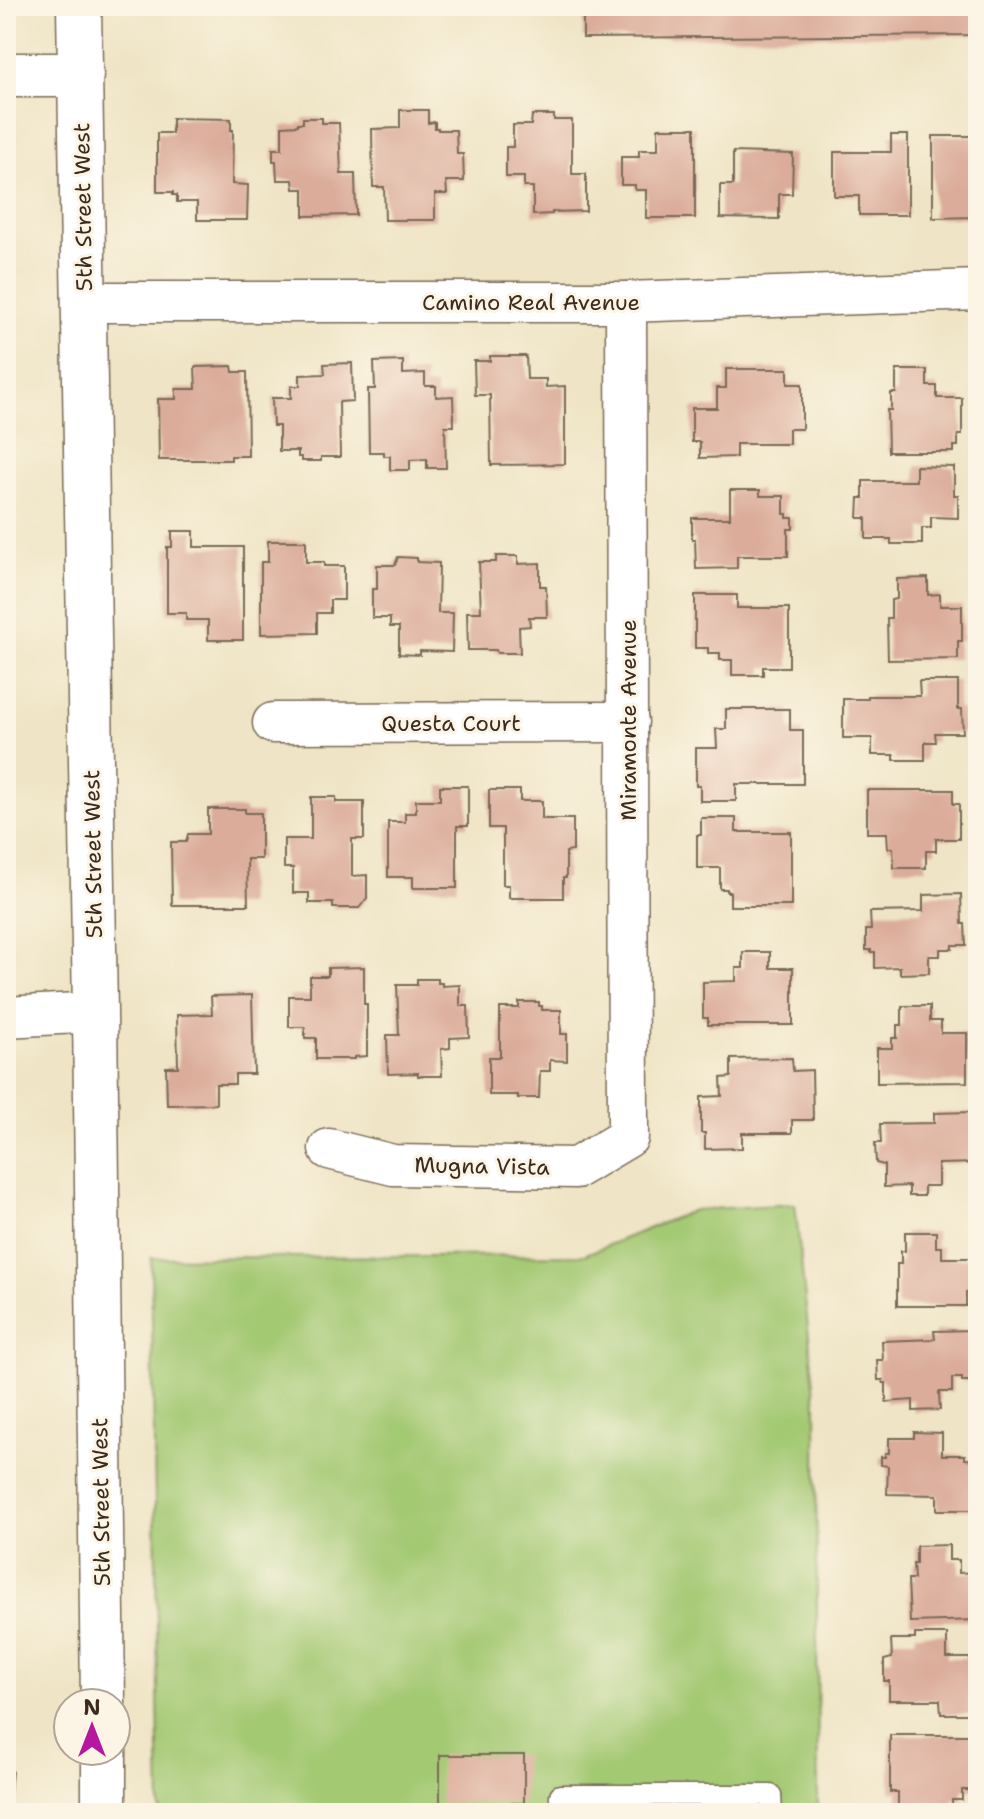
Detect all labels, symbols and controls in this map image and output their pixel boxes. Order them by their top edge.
street label: 5th Street West [67,122,99,292]
street label: Camino Real Avenue [422,288,640,317]
street label: Miramonte Avenue [614,619,643,821]
street label: Questa Court [381,709,521,738]
street label: 5th Street West [77,769,109,939]
street label: Mugna Vista [414,1150,550,1182]
street label: 5th Street West [85,1417,117,1587]
north arrow [52,1687,132,1767]
text: N [83,1693,101,1722]

